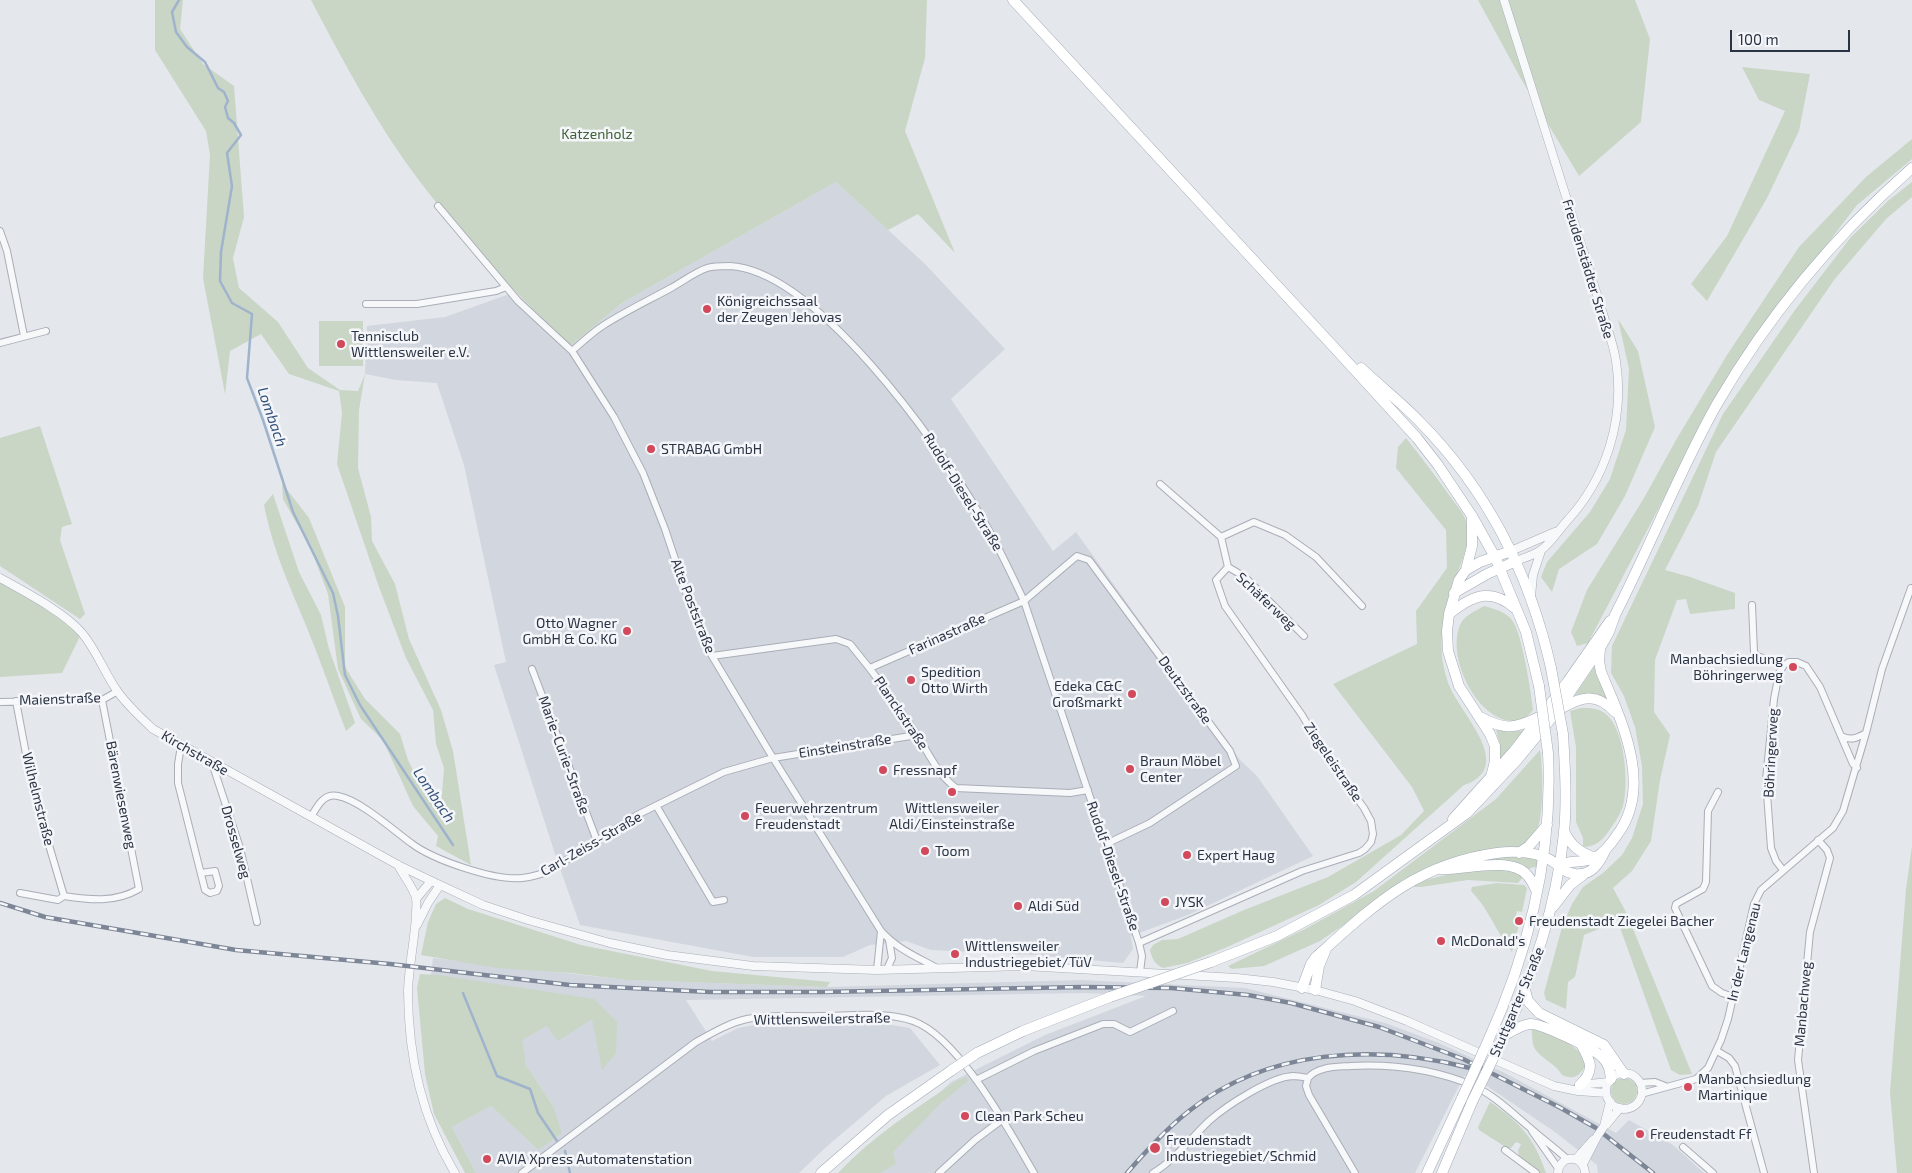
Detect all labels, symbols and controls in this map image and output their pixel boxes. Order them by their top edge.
scale bar [1732,20,1852,52]
text: 100 m [1738,30,1779,48]
park label: Katzenholz [561,126,633,142]
street label: Freudenstädter Straße [1559,197,1617,341]
place label: Königreichssaal der Zeugen Jehovas [717,293,842,326]
marker: Königreichssaal der Zeugen Jehovas [701,303,713,315]
place label: Tennisclub Wittlensweiler e.V. [351,328,469,361]
marker: Tennisclub Wittlensweiler e.V. [335,338,347,350]
water label: Lombach [253,385,291,449]
street label: Rudolf-Diesel-Straße [920,430,1006,554]
place label: STRABAG GmbH [661,441,762,457]
marker: STRABAG GmbH [645,443,657,455]
street label: Alte Poststraße [667,556,719,656]
street label: Schäferweg [1233,569,1299,633]
street label: Farinastraße [906,610,988,658]
place label: Otto Wagner GmbH & Co. KG [523,615,617,648]
marker: Otto Wagner GmbH & Co. KG [621,625,633,637]
place label: Manbachsiedlung Böhringerweg [1670,651,1783,684]
street label: Deutzstraße [1155,653,1215,727]
marker: Manbachsiedlung Böhringerweg [1787,661,1799,673]
place label: Spedition Otto Wirth [921,664,988,696]
street label: Planckstraße [870,673,932,753]
marker: Spedition Otto Wirth [905,674,917,686]
place label: Edeka C&C Großmarkt [1052,678,1122,710]
marker: Edeka C&C Großmarkt [1126,688,1138,700]
street label: Maienstraße [19,689,101,709]
street label: Marie-Curie-Straße [535,693,593,817]
street label: Böhringerweg [1760,708,1782,798]
street label: Ziegeleistraße [1300,719,1366,805]
street label: Kirchstraße [158,727,232,779]
street label: Einsteinstraße [797,730,893,762]
street label: Bärenwiesenweg [102,740,140,850]
street label: Wilhelmstraße [18,751,58,847]
place label: Braun Möbel Center [1140,753,1221,786]
place label: Fressnapf [893,762,957,778]
marker: Braun Möbel Center [1124,763,1136,775]
water label: Lombach [409,764,459,826]
marker: Fressnapf [877,764,889,776]
marker: Wittlensweiler Aldi/Einsteinstraße [946,786,958,798]
street label: Rudolf-Diesel-Straße [1083,799,1143,933]
place label: Feuerwehrzentrum Freudenstadt [755,800,878,832]
place label: Wittlensweiler Aldi/Einsteinstraße [889,800,1015,832]
street label: Drosselweg [218,804,254,880]
street label: Carl-Zeiss-Straße [537,808,645,880]
marker: Feuerwehrzentrum Freudenstadt [739,810,751,822]
place label: Toom [935,843,970,859]
marker: Toom [919,845,931,857]
place label: Expert Haug [1197,847,1275,863]
marker: Expert Haug [1181,849,1193,861]
place label: JYSK [1175,894,1204,910]
marker: JYSK [1159,896,1171,908]
place label: Aldi Süd [1028,898,1079,914]
marker: Aldi Süd [1012,900,1024,912]
street label: In der Langenau [1724,901,1764,1003]
place label: Freudenstadt Ziegelei Bacher [1529,913,1714,929]
marker: Freudenstadt Ziegelei Bacher [1513,915,1525,927]
place label: McDonald's [1451,933,1525,949]
marker: McDonald's [1435,935,1447,947]
place label: Wittlensweiler Industriegebiet/TüV [965,938,1092,970]
street label: Stuttgarter Straße [1486,945,1548,1059]
marker: Wittlensweiler Industriegebiet/TüV [949,948,961,960]
street label: Manbachweg [1791,961,1815,1047]
street label: Wittlensweilerstraße [753,1009,891,1029]
place label: Manbachsiedlung Martinique [1698,1071,1811,1104]
marker: Manbachsiedlung Martinique [1682,1081,1694,1093]
place label: Clean Park Scheu [975,1108,1084,1124]
marker: Clean Park Scheu [959,1110,971,1122]
place label: Freudenstadt Ff [1650,1126,1751,1142]
marker: Freudenstadt Ff [1634,1128,1646,1140]
place label: Freudenstadt Industriegebiet/Schmid [1166,1132,1316,1164]
marker: Freudenstadt Industriegebiet/Schmid [1148,1141,1162,1155]
place label: AVIA Xpress Automatenstation [497,1151,692,1167]
marker: AVIA Xpress Automatenstation [481,1153,493,1165]

